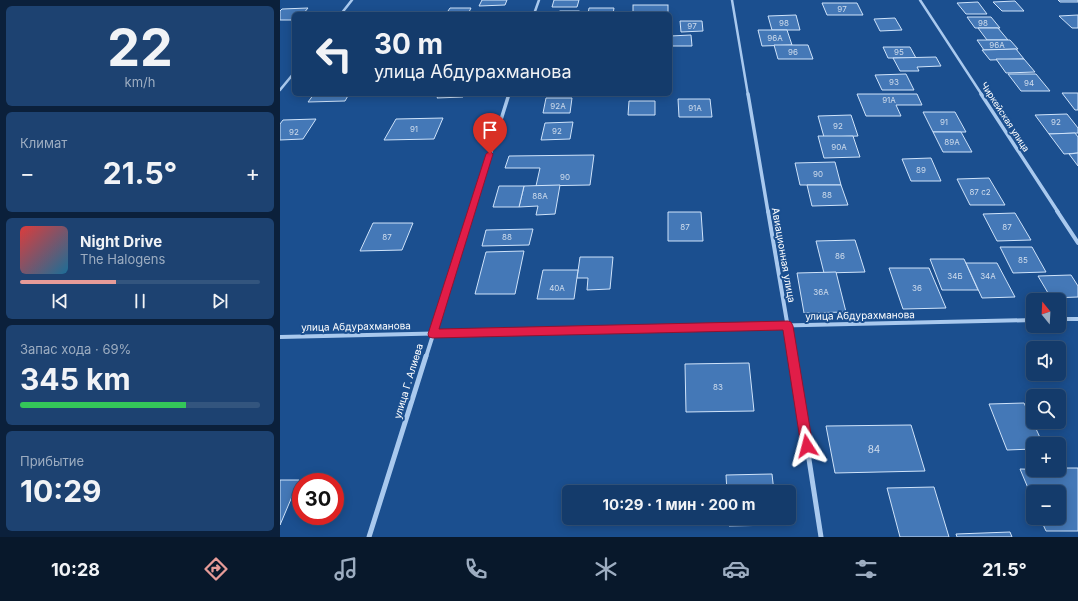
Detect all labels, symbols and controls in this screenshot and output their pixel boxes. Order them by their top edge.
house number: 97 [837,4,847,14]
text: 22 [107,16,173,79]
house number: 98 [779,18,789,28]
house number: 98 [978,18,988,28]
house number: 97 [687,21,697,31]
text: 30 m [374,27,443,61]
icon: left [308,28,360,80]
house number: 96А [767,33,783,43]
house number: 96А [989,40,1005,50]
house number: 96 [788,47,798,57]
house number: 95 [894,47,904,57]
text: улица Абдурахманова [374,61,572,82]
text: km/h [125,74,155,90]
house number: 93 [889,77,899,87]
house number: 94 [1024,78,1034,88]
street label: Чиркейская улица [979,80,1032,154]
house number: 91А [882,95,896,105]
house number: 92А [550,101,566,111]
house number: 91А [688,103,702,113]
pin [473,113,507,154]
house number: 91 [940,117,948,127]
house number: 92 [1051,117,1061,127]
icon: arrive [479,119,501,141]
house number: 92 [833,121,843,131]
house number: 91 [410,124,418,134]
house number: 92 [552,126,562,136]
house number: 92 [289,127,299,137]
text: Климат [20,135,67,151]
house number: 89А [944,137,960,147]
house number: 90А [831,142,847,152]
text: 21.5° [103,155,177,191]
text: − [20,160,35,186]
text: + [245,160,260,186]
house number: 89 [916,165,926,175]
house number: 90 [813,169,823,179]
house number: 90 [560,172,570,182]
house number: 87 с2 [969,187,991,197]
house number: 88 [822,190,832,200]
house number: 88А [532,191,548,201]
street label: Авиационная улица [770,207,798,303]
house number: 87 [680,222,690,232]
house number: 87 [1002,222,1012,232]
text: Night Drive [80,232,162,251]
house number: 87 [382,232,392,242]
house number: 88 [502,232,512,242]
text: The Halogens [80,251,165,267]
house number: 86 [835,251,845,261]
house number: 85 [1018,255,1028,265]
house number: 34Б [947,271,963,281]
house number: 34А [980,271,996,281]
house number: 40А [549,283,565,293]
house number: 36 [912,283,922,293]
house number: 36А [813,287,829,297]
icon: previous [49,290,71,312]
icon: pause [129,290,151,312]
icon: next [209,290,231,312]
north arrow [1026,293,1066,333]
map controls [1026,293,1066,525]
street label: улица Абдурахманова [805,308,915,322]
street label: улица Абдурахманова [301,319,411,333]
text: Запас хода · 69% [20,341,131,357]
button: sound [1026,341,1066,381]
street label: улица Г. Алиева [391,342,425,420]
text: 345 km [20,361,131,397]
house number: 83 [713,382,723,392]
button: search [1026,389,1066,429]
position arrow [786,425,828,467]
button: + [1026,437,1066,477]
house number: 84 [868,443,880,455]
text: Прибытие [20,453,84,469]
text: 10:29 [20,473,102,509]
speed limit sign: 30 [292,473,344,525]
button: − [1026,485,1066,525]
text: 10:29 · 1 мин · 200 m [603,495,755,514]
icon: directions [202,555,230,583]
icon: music [332,555,360,583]
icon: phone [462,555,490,583]
icon: climate [592,555,620,583]
icon: car [722,555,750,583]
icon: filters [852,555,880,583]
text: 10:28 [51,559,100,580]
text: 21.5° [982,559,1027,580]

